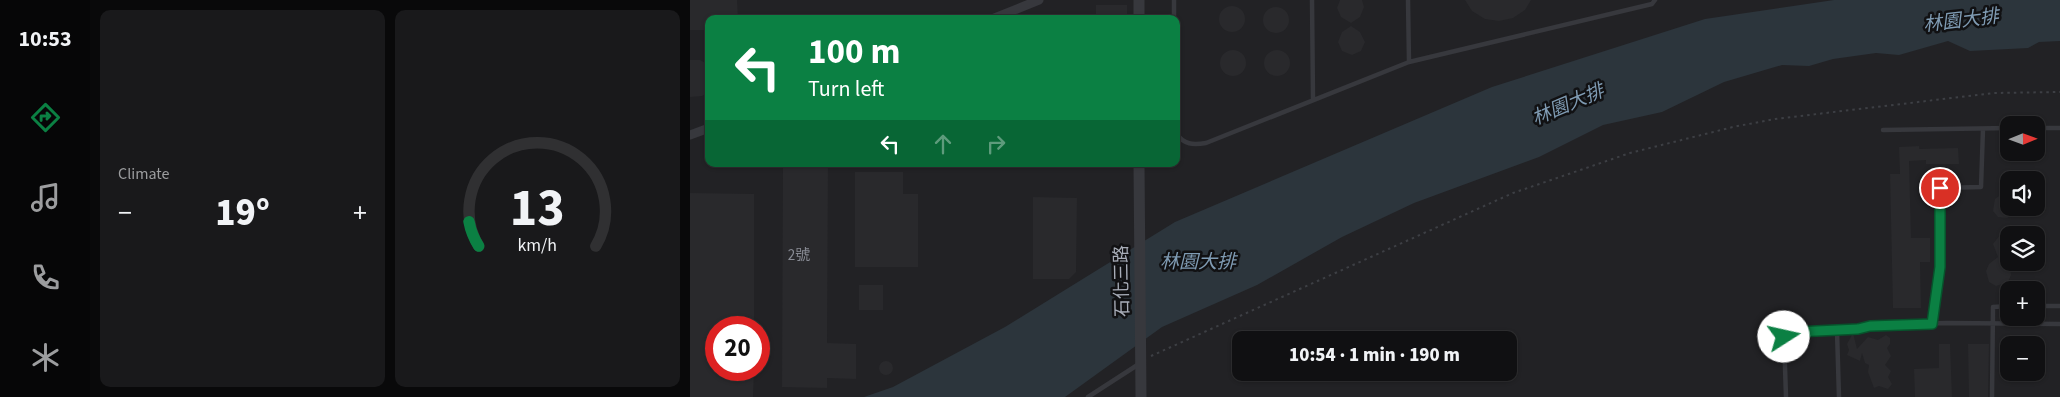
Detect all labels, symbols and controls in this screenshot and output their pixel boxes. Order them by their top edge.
water label: 林園大排 [1922,3,2003,39]
text: 10:53 [18,23,72,55]
text: 100 m [808,27,900,77]
icon: left [725,35,790,100]
text: Turn left [808,73,884,105]
water label: 林園大排 [1528,77,1611,132]
icon: directions [28,100,63,135]
north arrow [2000,116,2045,161]
map controls [2000,116,2045,381]
icon: left [876,130,904,158]
icon: ahead [929,130,957,158]
icon: right [982,130,1010,158]
text: Climate [118,163,169,185]
pin [1919,167,1961,209]
button: sound [2000,171,2045,216]
text: 13 [510,172,565,246]
icon: arrive [1926,174,1954,202]
icon: music [28,180,63,215]
text: 19° [215,186,270,240]
text: − [118,193,132,233]
text: + [353,193,367,233]
button: layers [2000,226,2045,271]
text: km/h [518,233,557,258]
house number: 2號 [788,245,810,266]
street label: 石化三路 [1109,245,1135,317]
water label: 林園大排 [1160,249,1239,276]
icon: phone [28,260,63,295]
button: + [2000,281,2045,326]
position arrow [1757,310,1809,362]
speed limit sign: 20 [705,316,770,381]
button: − [2000,336,2045,381]
icon: climate [28,340,63,375]
text: 10:54 · 1 min · 190 m [1289,342,1460,369]

